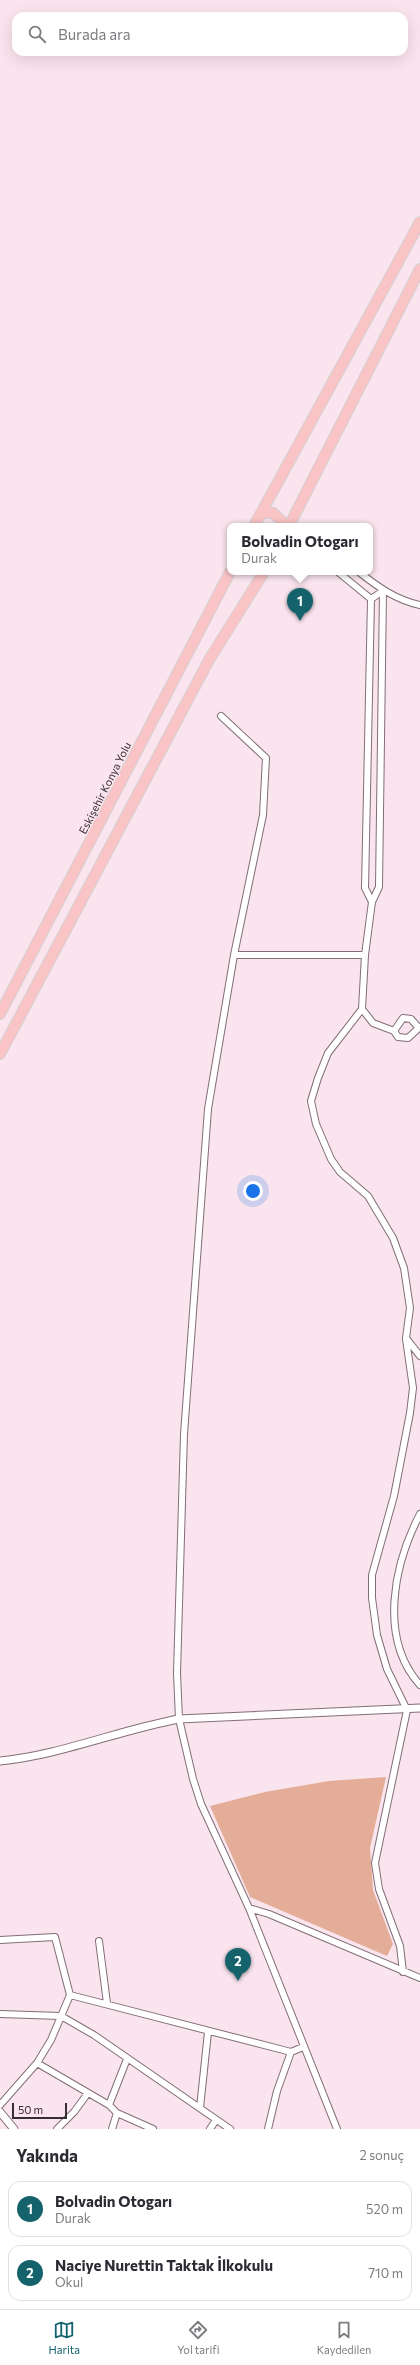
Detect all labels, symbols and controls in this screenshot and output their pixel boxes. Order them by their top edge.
search box [12,12,408,56]
icon: search [26,23,48,45]
text: Burada ara [58,25,131,43]
popup [227,523,373,575]
text: Bolvadin Otogarı [241,532,359,550]
text: Durak [241,550,277,566]
pin: 1 [287,588,313,621]
street label: Eskişehir Konya Yolu [76,740,133,836]
your location [243,1181,263,1201]
pin: 2 [225,1948,251,1981]
scale bar [12,2101,67,2120]
text: 50 m [18,2103,43,2116]
text: Yakında [16,2145,78,2166]
text: 2 sonuç [359,2147,404,2163]
text: Bolvadin Otogarı [55,2192,172,2210]
text: 1 [27,2201,33,2217]
text: 520 m [366,2201,403,2217]
text: Durak [55,2210,91,2226]
text: Naciye Nurettin Taktak İlkokulu [55,2256,273,2274]
text: 2 [26,2265,34,2281]
text: 710 m [368,2265,403,2281]
text: Okul [55,2274,83,2290]
tab: Harita [49,2319,80,2356]
tab: Yol tarifi [177,2319,219,2356]
tab: Kaydedilen [317,2319,371,2356]

